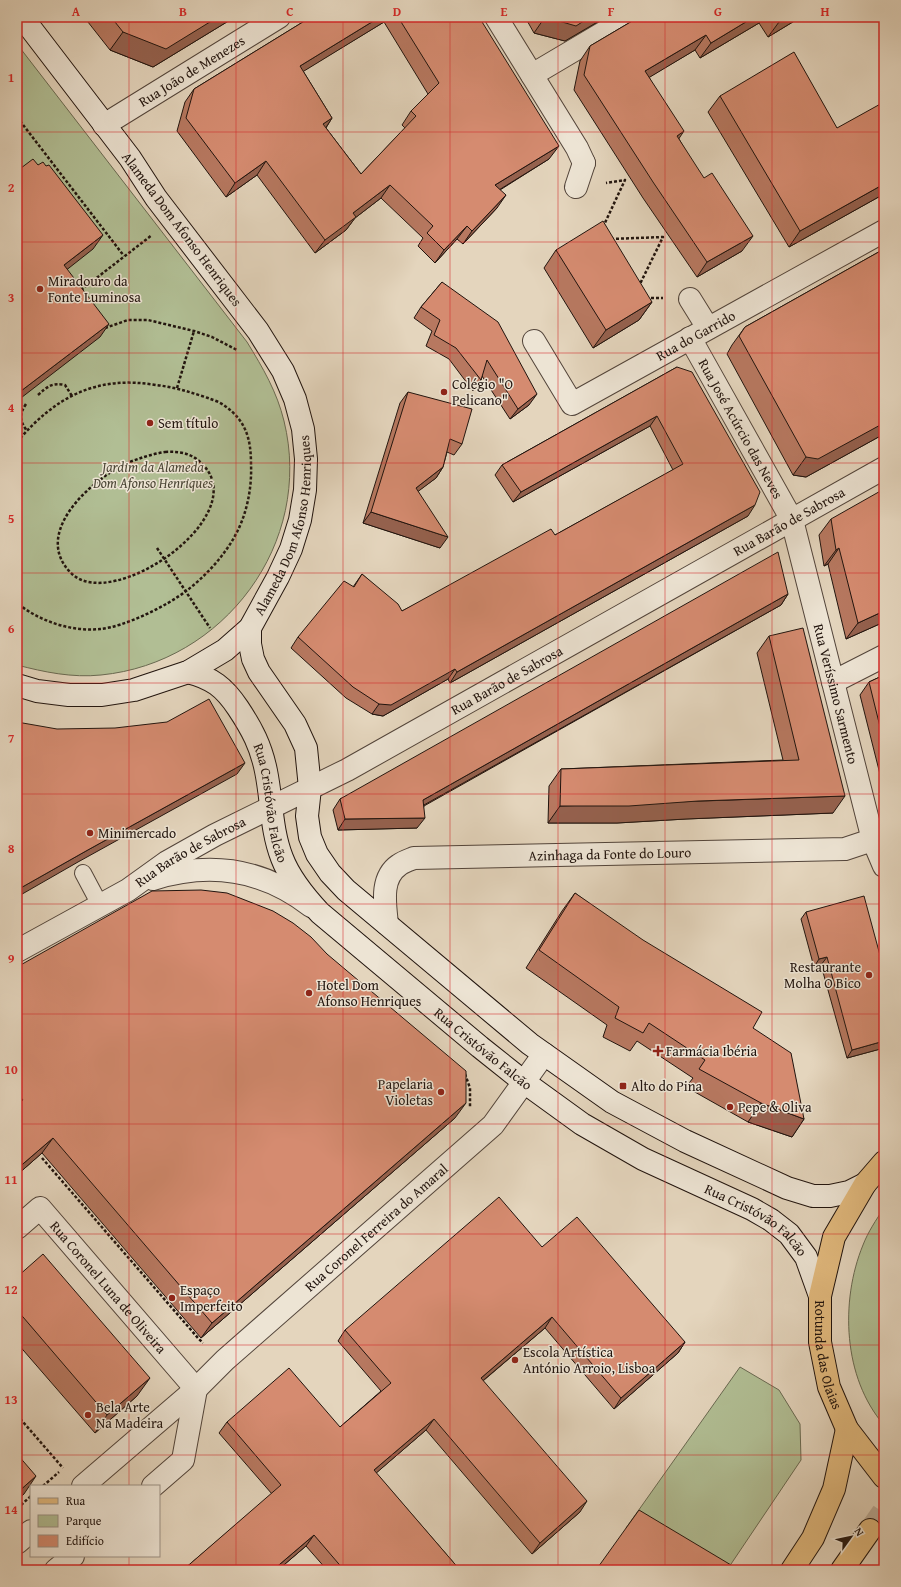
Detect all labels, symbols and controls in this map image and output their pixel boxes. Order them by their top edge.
text: A [72,2,81,21]
text: B [179,2,187,21]
text: C [286,2,294,21]
text: D [393,2,401,21]
text: E [501,2,508,21]
text: F [608,2,615,21]
text: G [714,2,722,21]
text: H [820,2,830,21]
street label: Rua João de Menezes [135,30,249,111]
text: 1 [8,68,14,87]
street label: Alameda Dom Afonso Henriques [117,148,247,310]
text: 2 [8,178,15,197]
place label: Miradouro da Fonte Luminosa [48,271,141,307]
marker: Miradouro da Fonte Luminosa [35,284,45,294]
text: 3 [8,288,14,307]
street label: Rua do Garrido [652,305,739,366]
street label: Rua José Acúrcio das Neves [694,355,788,502]
place label: Colégio "O Pelicano" [452,374,513,410]
marker: Colégio "O Pelicano" [439,387,449,397]
text: 4 [8,398,15,417]
place label: Sem título [158,413,218,433]
marker: Sem título [145,418,155,428]
street label: Alameda Dom Afonso Henriques [249,434,316,619]
park label: Jardim da Alameda Dom Afonso Henriques [92,457,213,493]
street label: Rua Barão de Sabrosa [729,482,849,561]
text: 5 [8,509,15,528]
text: 6 [8,619,15,638]
street label: Rua Veríssimo Sarmento [809,622,863,766]
street label: Rua Barão de Sabrosa [447,641,566,720]
text: 7 [8,729,15,748]
street label: Rua Cristóvão Falcão [249,740,293,865]
street label: Rua Barão de Sabrosa [131,811,249,892]
place label: Minimercado [98,823,176,843]
marker: Minimercado [85,828,95,838]
text: 8 [8,839,15,858]
street label: Azinhaga da Fonte do Louro [528,842,691,866]
text: 9 [8,949,15,968]
place label: Restaurante Molha O Bico [784,957,861,993]
marker: Restaurante Molha O Bico [864,970,874,980]
place label: Hotel Dom Afonso Henriques [317,975,421,1011]
marker: Hotel Dom Afonso Henriques [304,988,314,998]
street label: Rua Cristóvão Falcão [430,1003,536,1095]
place label: Farmácia Ibéria [666,1041,757,1061]
marker: Farmácia Ibéria [653,1046,663,1056]
text: 10 [4,1060,18,1079]
place label: Papelaria Violetas [378,1074,433,1110]
place label: Alto do Pina [631,1076,703,1096]
marker: Alto do Pina [618,1081,628,1091]
marker: Papelaria Violetas [436,1087,446,1097]
place label: Pepe & Oliva [738,1097,812,1117]
marker: Pepe & Oliva [725,1102,735,1112]
street label: Rua Coronel Ferreira do Amaral [300,1159,452,1296]
text: 11 [4,1170,18,1189]
street label: Rua Cristóvão Falcão [701,1179,812,1260]
street label: Rua Coronel Luna de Oliveira [45,1217,171,1358]
text: 12 [4,1280,18,1299]
place label: Espaço Imperfeito [180,1280,243,1316]
marker: Espaço Imperfeito [167,1293,177,1303]
street label: Rotunda das Olaias [810,1300,847,1412]
place label: Escola Artística António Arroio, Lisboa [523,1342,656,1378]
marker: Escola Artística António Arroio, Lisboa [510,1355,520,1365]
text: 13 [4,1390,18,1409]
place label: Bela Arte Na Madeira [96,1397,164,1433]
marker: Bela Arte Na Madeira [83,1410,93,1420]
legend [30,1485,160,1557]
text: Rua [66,1492,85,1509]
text: 14 [4,1500,18,1519]
text: Parque [66,1512,102,1529]
north arrow [831,1517,871,1557]
text: N [851,1524,868,1540]
text: Edifício [66,1532,104,1549]

